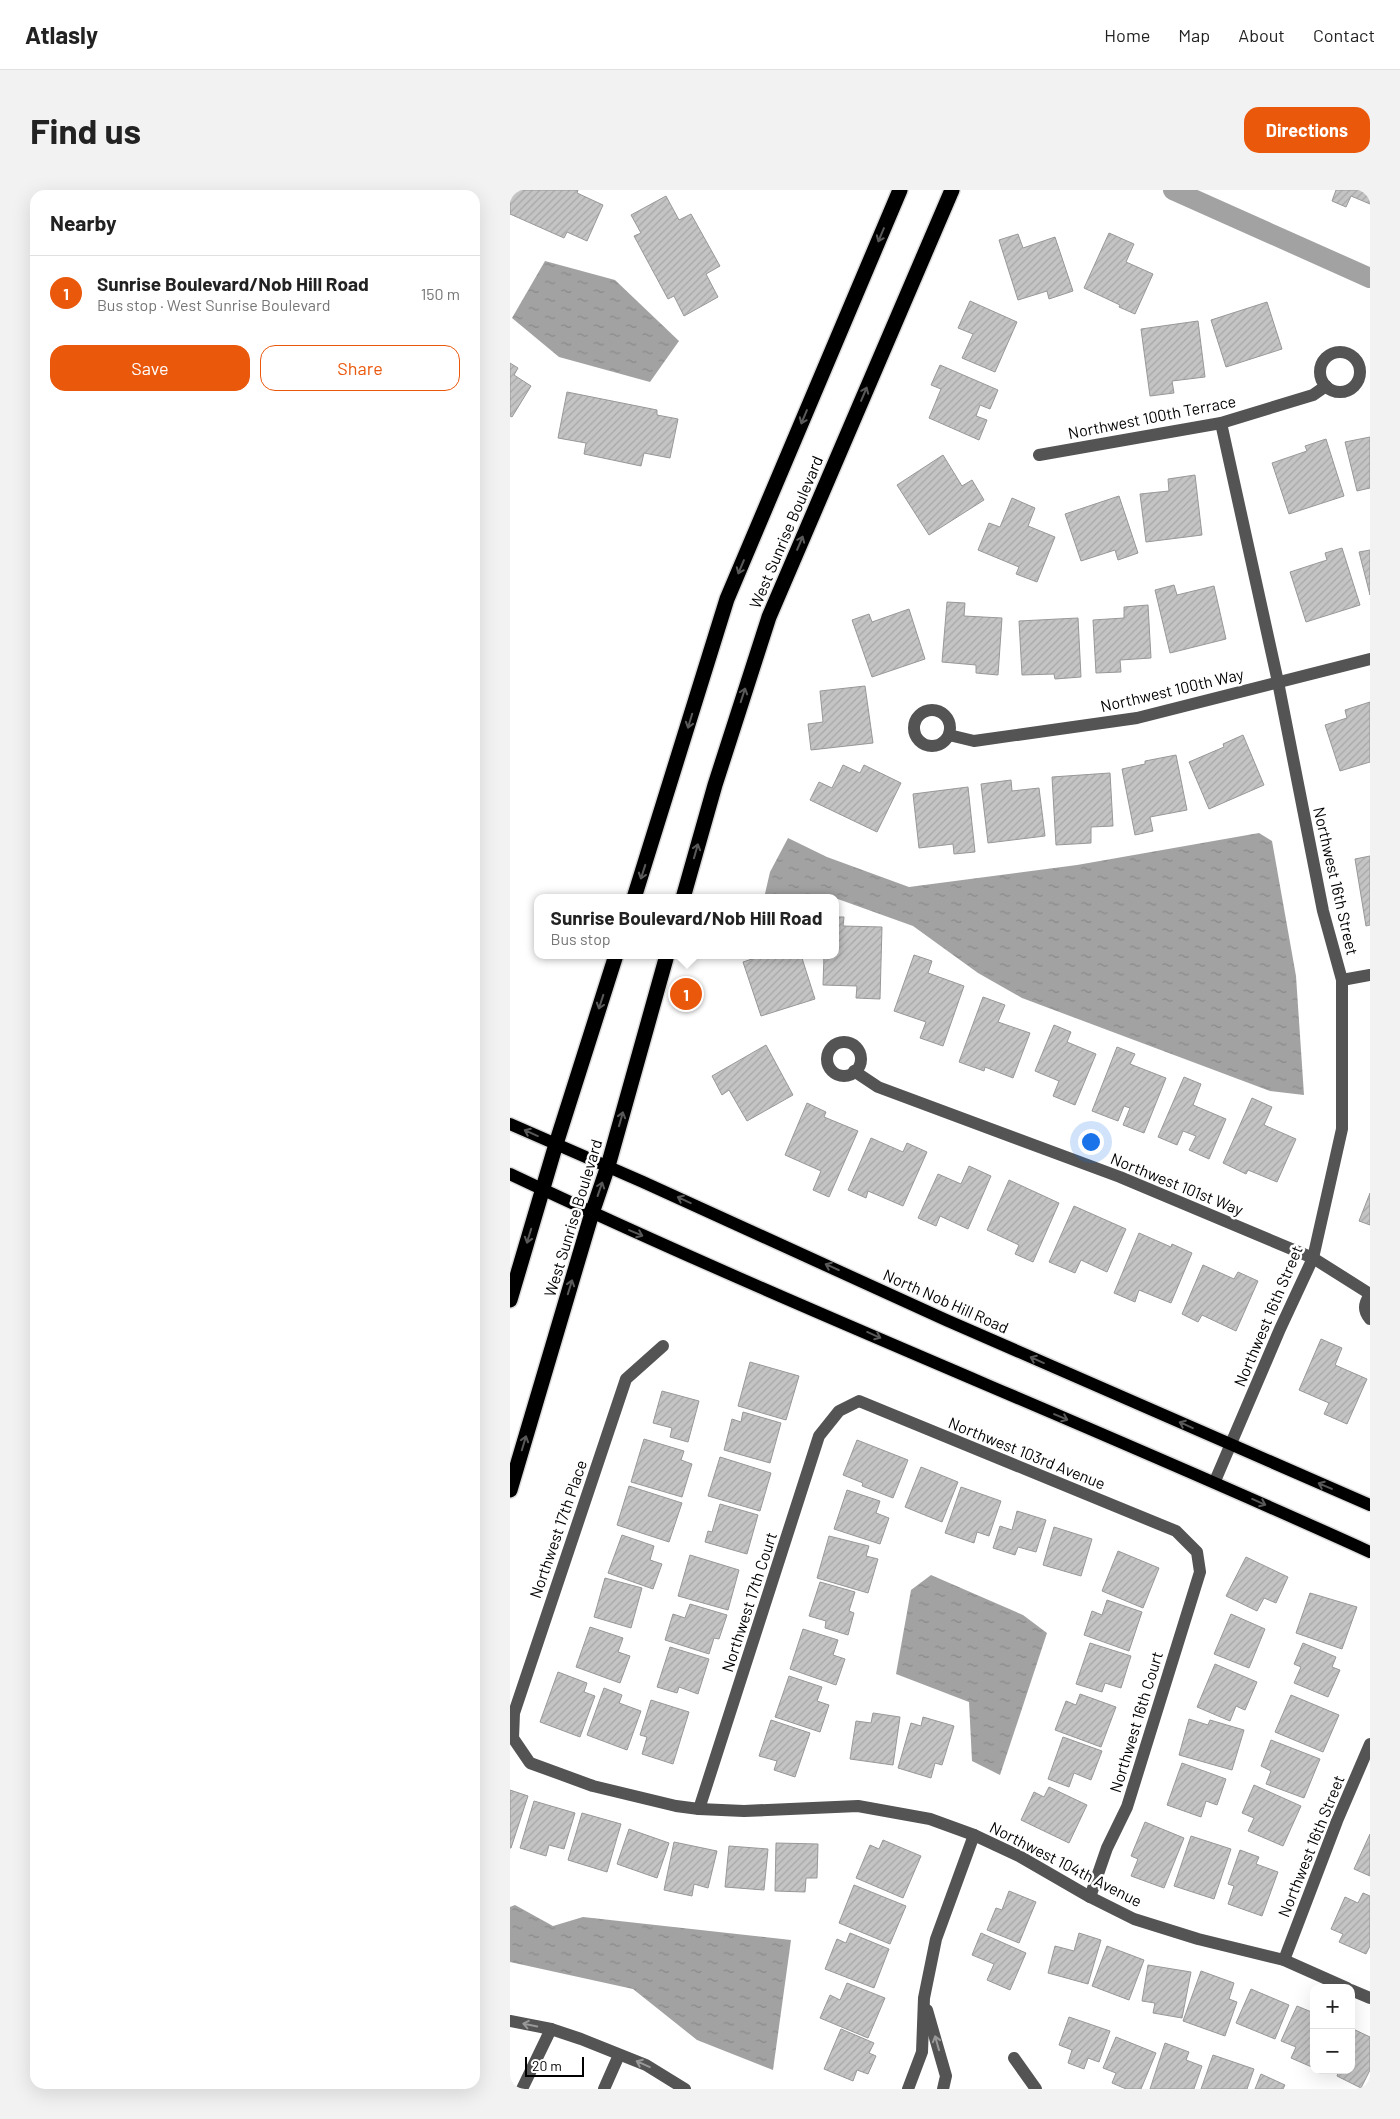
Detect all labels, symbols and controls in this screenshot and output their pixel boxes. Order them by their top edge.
text: Atlasly [25,20,98,49]
text: Home [1104,24,1150,46]
text: Map [1178,24,1210,46]
text: About [1238,24,1285,46]
text: Contact [1313,24,1375,46]
button: Directions [1244,107,1370,153]
text: Find us [30,109,141,151]
text: Nearby [50,210,116,235]
one-way arrow [875,227,885,242]
text: Sunrise Boulevard/Nob Hill Road [97,272,369,295]
text: 1 [63,284,69,303]
text: 150 m [421,284,460,303]
text: Bus stop · West Sunrise Boulevard [97,295,331,314]
button: Save [50,345,250,391]
button: Share [260,345,460,391]
one-way arrow [860,387,870,402]
street label: Northwest 100th Terrace [1066,391,1237,442]
one-way arrow [799,409,809,424]
street label: West Sunrise Boulevard [745,453,826,611]
one-way arrow [796,536,806,551]
one-way arrow [736,559,746,574]
street label: Northwest 100th Way [1098,664,1246,715]
one-way arrow [739,688,749,704]
one-way arrow [685,713,695,729]
street label: Northwest 16th Street [1310,805,1363,957]
one-way arrow [692,843,701,859]
one-way arrow [637,864,647,880]
popup [534,894,839,959]
text: Sunrise Boulevard/Nob Hill Road [551,906,822,929]
text: Bus stop [551,929,611,948]
pin: 1 [670,975,702,1013]
one-way arrow [596,993,606,1009]
one-way arrow [617,1112,626,1128]
one-way arrow [524,1127,539,1137]
your location [1078,1129,1104,1155]
street label: West Sunrise Boulevard [540,1137,606,1299]
street label: Northwest 101st Way [1108,1148,1247,1219]
one-way arrow [596,1182,605,1198]
one-way arrow [677,1195,692,1205]
one-way arrow [524,1228,534,1244]
one-way arrow [628,1229,643,1239]
street label: Northwest 16th Street [1229,1242,1306,1389]
one-way arrow [825,1262,840,1272]
street label: North Nob Hill Road [881,1264,1012,1337]
one-way arrow [566,1280,576,1296]
one-way arrow [866,1331,881,1341]
one-way arrow [1030,1354,1045,1364]
street label: Northwest 103rd Avenue [946,1412,1108,1493]
one-way arrow [1053,1412,1068,1422]
one-way arrow [1179,1420,1194,1430]
one-way arrow [519,1436,529,1452]
street label: Northwest 17th Place [525,1457,590,1601]
one-way arrow [1318,1481,1333,1490]
one-way arrow [1251,1497,1266,1507]
street label: Northwest 17th Court [717,1530,780,1674]
street label: Northwest 16th Court [1105,1649,1166,1795]
street label: Northwest 16th Street [1273,1772,1348,1920]
street label: Northwest 104th Avenue [987,1817,1145,1910]
map controls [1310,1984,1355,2074]
button: + [1310,1984,1355,2029]
one-way arrow [523,2019,539,2029]
button: − [1310,2029,1355,2074]
one-way arrow [931,2036,941,2052]
scale bar [525,2054,584,2077]
text: 20 m [532,2057,562,2074]
one-way arrow [636,2059,651,2069]

